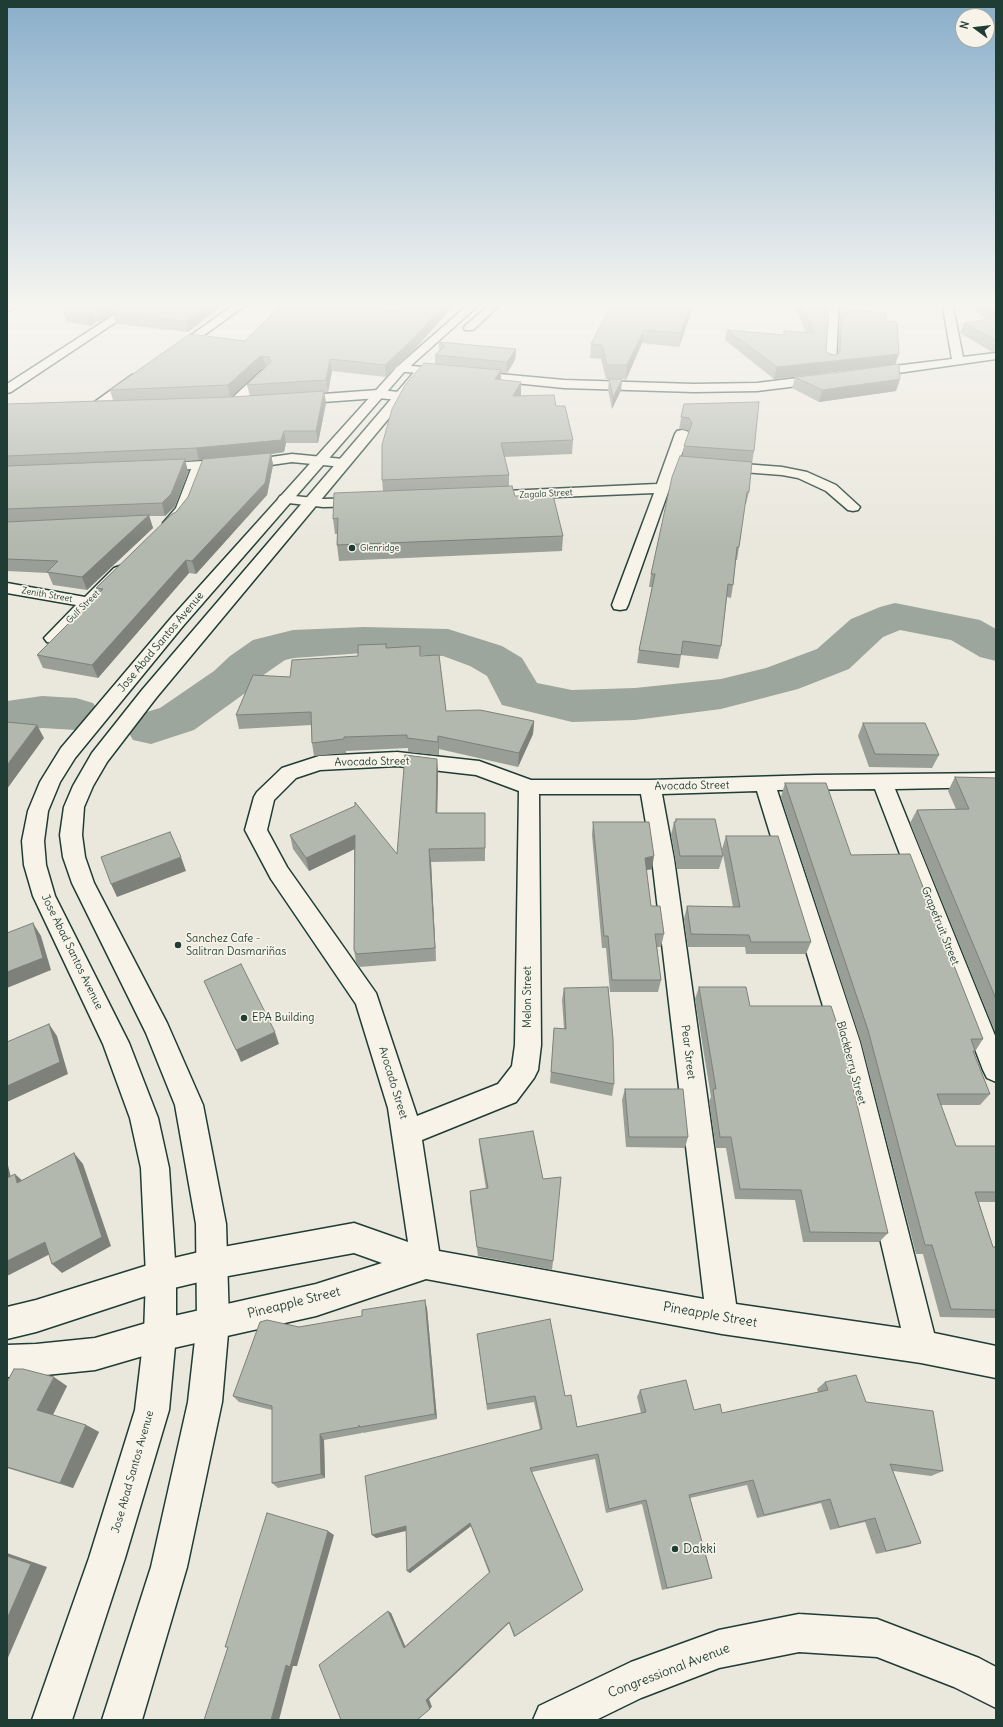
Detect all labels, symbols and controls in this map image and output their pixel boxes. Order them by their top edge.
north arrow [955,8,995,48]
text: N [957,20,972,31]
street label: Zagala Street [519,487,573,501]
marker: Glenridge [347,543,357,553]
place label: Glenridge [360,543,399,553]
street label: Zenith Street [21,585,73,605]
street label: Gulf Street [64,588,102,626]
street label: Jose Abad Santos Avenue [115,589,207,695]
street label: Avocado Street [334,755,410,769]
street label: Avocado Street [654,779,730,793]
street label: Grapefruit Street [918,885,962,967]
street label: Jose Abad Santos Avenue [38,892,106,1012]
place label: Sanchez Cafe - Salitran Dasmariñas [186,932,286,958]
marker: Sanchez Cafe - Salitran Dasmariñas [173,940,183,950]
street label: Melon Street [521,966,535,1028]
place label: EPA Building [252,1011,314,1025]
marker: EPA Building [239,1013,249,1023]
street label: Blackberry Street [833,1020,869,1106]
street label: Pear Street [678,1024,698,1080]
street label: Avocado Street [376,1045,410,1121]
street label: Pineapple Street [246,1284,342,1322]
street label: Pineapple Street [662,1299,758,1331]
street label: Jose Abad Santos Avenue [109,1409,157,1535]
place label: Dakki [683,1541,716,1557]
marker: Dakki [670,1544,680,1554]
street label: Congressional Avenue [606,1641,732,1701]

